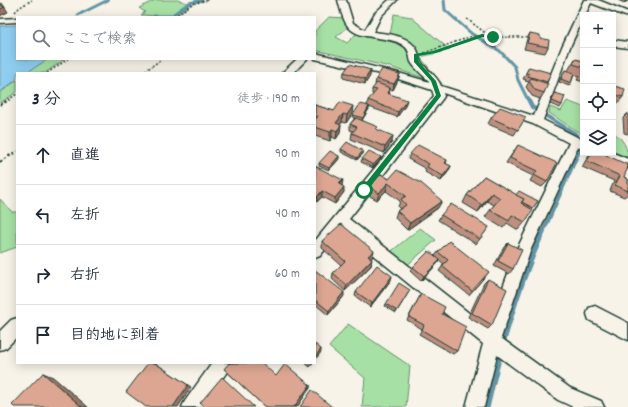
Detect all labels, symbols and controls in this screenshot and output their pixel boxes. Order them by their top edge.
map controls [580,12,616,156]
button: + [580,12,616,48]
search box [16,16,316,60]
icon: search [30,27,52,49]
route end [484,28,502,46]
text: ここで検索 [62,29,137,51]
button: − [580,48,616,84]
button: locate [580,84,616,120]
text: 3 分 [32,89,60,113]
text: 徒歩 · 190 m [237,90,300,109]
button: layers [580,120,616,156]
icon: ahead [32,144,54,166]
text: 直進 [70,145,100,167]
text: 90 m [275,145,300,164]
route start [355,181,373,199]
icon: left [32,204,54,226]
text: 左折 [70,205,100,227]
text: 40 m [276,205,300,224]
icon: right [32,264,54,286]
text: 右折 [70,265,100,287]
text: 60 m [275,265,300,284]
icon: arrive [32,324,54,346]
text: 目的地に到着 [70,325,160,347]

